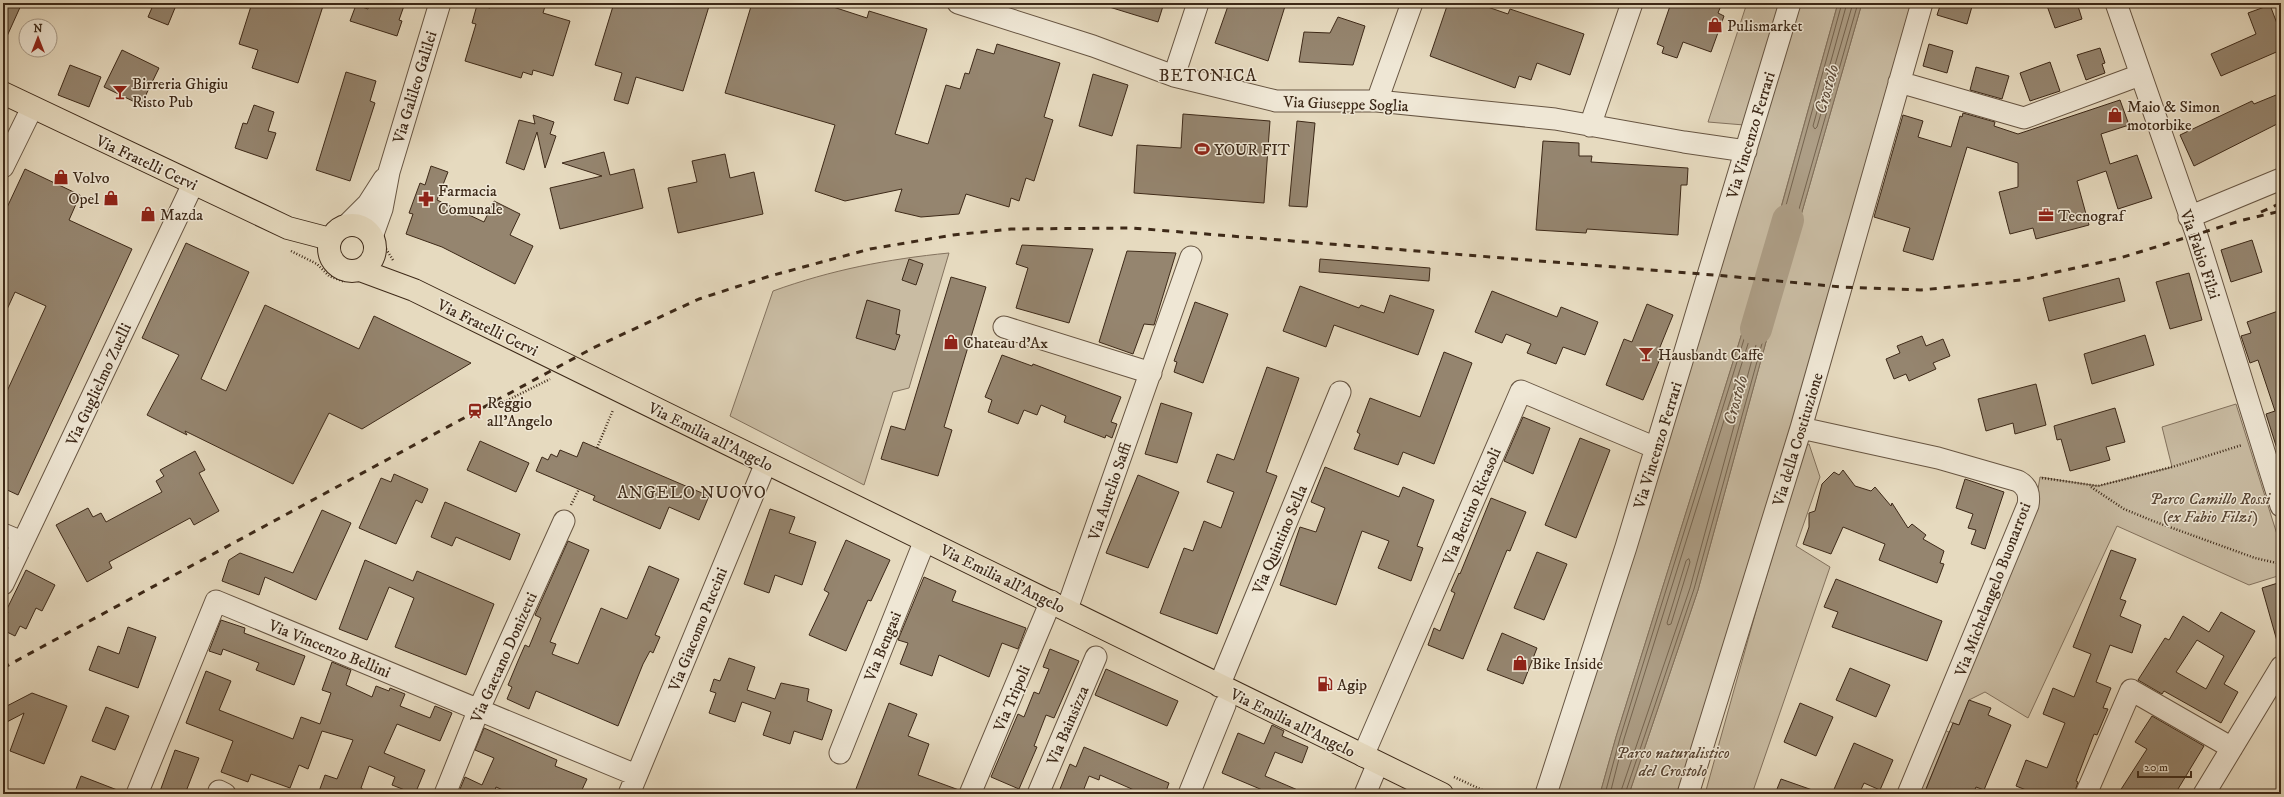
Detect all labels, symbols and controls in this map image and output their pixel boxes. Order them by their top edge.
shop icon: Pulismarket [1706,16,1724,34]
place label: Pulismarket [1727,16,1803,36]
north arrow [18,18,58,58]
text: N [33,22,43,36]
street label: Via Galileo Galilei [388,29,442,147]
water label: Crostolo [1809,62,1845,117]
district label: BETONICA [1159,65,1257,87]
street label: Via Vincenzo Ferrari [1722,69,1780,202]
place label: Birreria Ghigiu Risto Pub [132,74,229,112]
bar icon: Birreria Ghigiu Risto Pub [111,83,129,101]
street label: Via Giuseppe Soglia [1282,92,1409,116]
place label: Maio & Simon motorbike [2127,97,2221,135]
shop icon: Maio & Simon motorbike [2106,106,2124,124]
street label: Via Fratelli Cervi [92,130,200,195]
sports icon: YOUR FIT [1193,140,1211,158]
place label: YOUR FIT [1214,140,1290,160]
shop icon: Volvo [52,168,70,186]
place label: Volvo [72,168,110,188]
place label: Farmacia Comunale [438,181,503,219]
place label: Opel [68,189,99,209]
shop icon: Opel [102,189,120,207]
pharmacy icon: Farmacia Comunale [417,190,435,208]
shop icon: Mazda [139,205,157,223]
place label: Mazda [160,205,203,225]
office icon: Tecnograf [2037,206,2055,224]
place label: Tecnograf [2058,206,2127,226]
street label: Via Fabio Filzi [2175,206,2225,302]
street label: Via Fratelli Cervi [433,294,541,361]
street label: Via Guglielmo Zuelli [61,320,136,450]
shop icon: Chateau d'Ax [942,333,960,351]
place label: Chateau d'Ax [963,333,1048,353]
bar icon: Hausbandt Caffe [1637,345,1655,363]
place label: Hausbandt Caffe [1658,345,1764,365]
street label: Via della Costituzione [1768,370,1828,509]
water label: Crostolo [1718,373,1754,428]
street label: Via Vincenzo Ferrari [1629,379,1687,512]
place label: Reggio all’Angelo [487,393,553,431]
street label: Via Emilia all'Angelo [644,398,776,476]
station icon: Reggio all’Angelo [466,402,484,420]
street label: Via Aurelio Saffi [1083,440,1136,544]
street label: Via Bettino Ricasoli [1438,445,1506,569]
district label: ANGELO NUOVO [617,482,767,504]
street label: Via Quintino Sella [1248,482,1312,598]
park label: Parco Camillo Rossi (ex Fabio Filzi) [2150,489,2271,527]
street label: Via Michelangelo Buonarroti [1950,499,2035,680]
street label: Via Emilia all'Angelo [936,540,1068,618]
street label: Via Giacomo Puccini [664,565,732,695]
street label: Via Gaetano Donizetti [466,589,542,727]
street label: Via Bengasi [860,609,906,685]
street label: Via Vincenzo Bellini [265,615,394,683]
shop icon: Bike Inside [1511,654,1529,672]
place label: Bike Inside [1532,654,1603,674]
street label: Via Tripoli [989,662,1035,735]
fuel station icon: Agip [1316,675,1334,693]
place label: Agip [1337,675,1367,695]
street label: Via Bainsizza [1042,683,1094,769]
street label: Via Emilia all'Angelo [1226,684,1358,762]
park label: Parco naturalistico del Crostolo [1616,743,1730,781]
scale bar [2138,753,2191,779]
text: 20 m [2144,760,2168,775]

